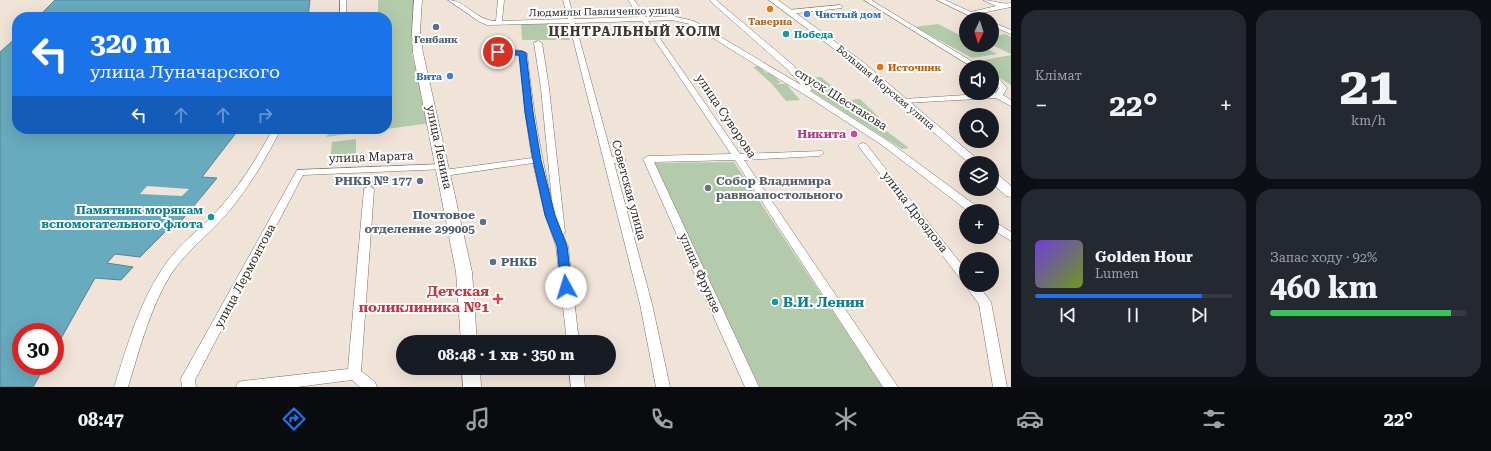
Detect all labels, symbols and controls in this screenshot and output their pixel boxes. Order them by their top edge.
marker: Таверна [765,4,775,14]
street label: Людмилы Павличенко улица [529,5,680,18]
marker: Чистый дом [802,9,812,19]
place label: Чистый дом [815,9,881,20]
north arrow [959,12,999,52]
map controls [959,12,999,292]
place label: Таверна [748,16,792,27]
marker: Генбанк [431,22,441,32]
district label: ЦЕНТРАЛЬНЫЙ ХОЛМ [549,24,721,39]
text: 320 m [90,27,171,60]
icon: left [24,28,76,80]
marker: Победа [781,29,791,39]
place label: Победа [794,29,833,40]
place label: Генбанк [414,34,458,45]
pin [481,35,515,69]
icon: arrive [487,41,509,63]
street label: Большая Морская улица [834,43,937,132]
text: 21 [1339,56,1398,117]
button: sound [959,60,999,100]
text: улица Луначарского [90,61,280,82]
marker: Источник [875,62,885,72]
place label: Источник [888,62,941,73]
street label: спуск Шестакова [792,65,890,133]
text: Клімат [1035,68,1082,83]
place label: Вита [416,71,442,82]
marker: Вита [445,71,455,81]
street label: улица Суворова [693,71,760,161]
text: 22° [1109,88,1158,123]
text: − [1035,93,1047,118]
text: + [1220,93,1232,118]
icon: left [128,104,150,126]
icon: ahead [170,104,192,126]
icon: ahead [212,104,234,126]
icon: right [254,104,276,126]
street label: улица Ленина [423,104,455,191]
button: search [959,108,999,148]
text: km/h [1351,113,1386,128]
place label: Никита [797,127,846,141]
marker: Никита [849,129,859,139]
street label: Советская улица [609,138,649,242]
street label: улица Марата [328,149,414,165]
button: layers [959,156,999,196]
street label: улица Дроздова [879,169,951,256]
place label: РНКБ № 177 [335,174,412,188]
place label: Собор Владимира равноапостольного [716,174,843,202]
marker: РНКБ № 177 [415,176,425,186]
marker: Собор Владимира равноапостольного [703,183,713,193]
place label: Памятник морякам вспомогательного флота [42,203,203,231]
button: + [959,204,999,244]
place label: Почтовое отделение 299005 [364,208,475,236]
marker: Памятник морякам вспомогательного флота [206,212,216,222]
marker: Почтовое отделение 299005 [478,217,488,227]
street label: улица Лермонтова [212,221,279,330]
street label: улица Фрунзе [676,231,724,315]
text: Golden Hour [1095,248,1193,266]
text: Запас ходу · 92% [1270,250,1377,265]
button: − [959,252,999,292]
place label: РНКБ [501,255,538,269]
marker: РНКБ [488,257,498,267]
position arrow [545,266,587,308]
text: Lumen [1095,266,1139,281]
text: 460 km [1270,270,1378,305]
place label: Детская поликлиника №1 [359,283,489,315]
marker: Детская поликлиника №1 [492,293,504,305]
place label: В.И. Ленин [783,294,865,310]
marker: В.И. Ленин [770,297,780,307]
icon: previous [1057,304,1079,326]
icon: pause [1122,304,1144,326]
icon: next [1188,304,1210,326]
speed limit sign: 30 [12,323,64,375]
text: 08:48 · 1 хв · 350 m [438,346,574,364]
icon: directions [280,405,308,433]
icon: music [464,405,492,433]
icon: phone [648,405,676,433]
icon: climate [832,405,860,433]
icon: car [1016,405,1044,433]
icon: filters [1200,405,1228,433]
text: 08:47 [78,409,124,430]
text: 22° [1384,409,1413,430]

